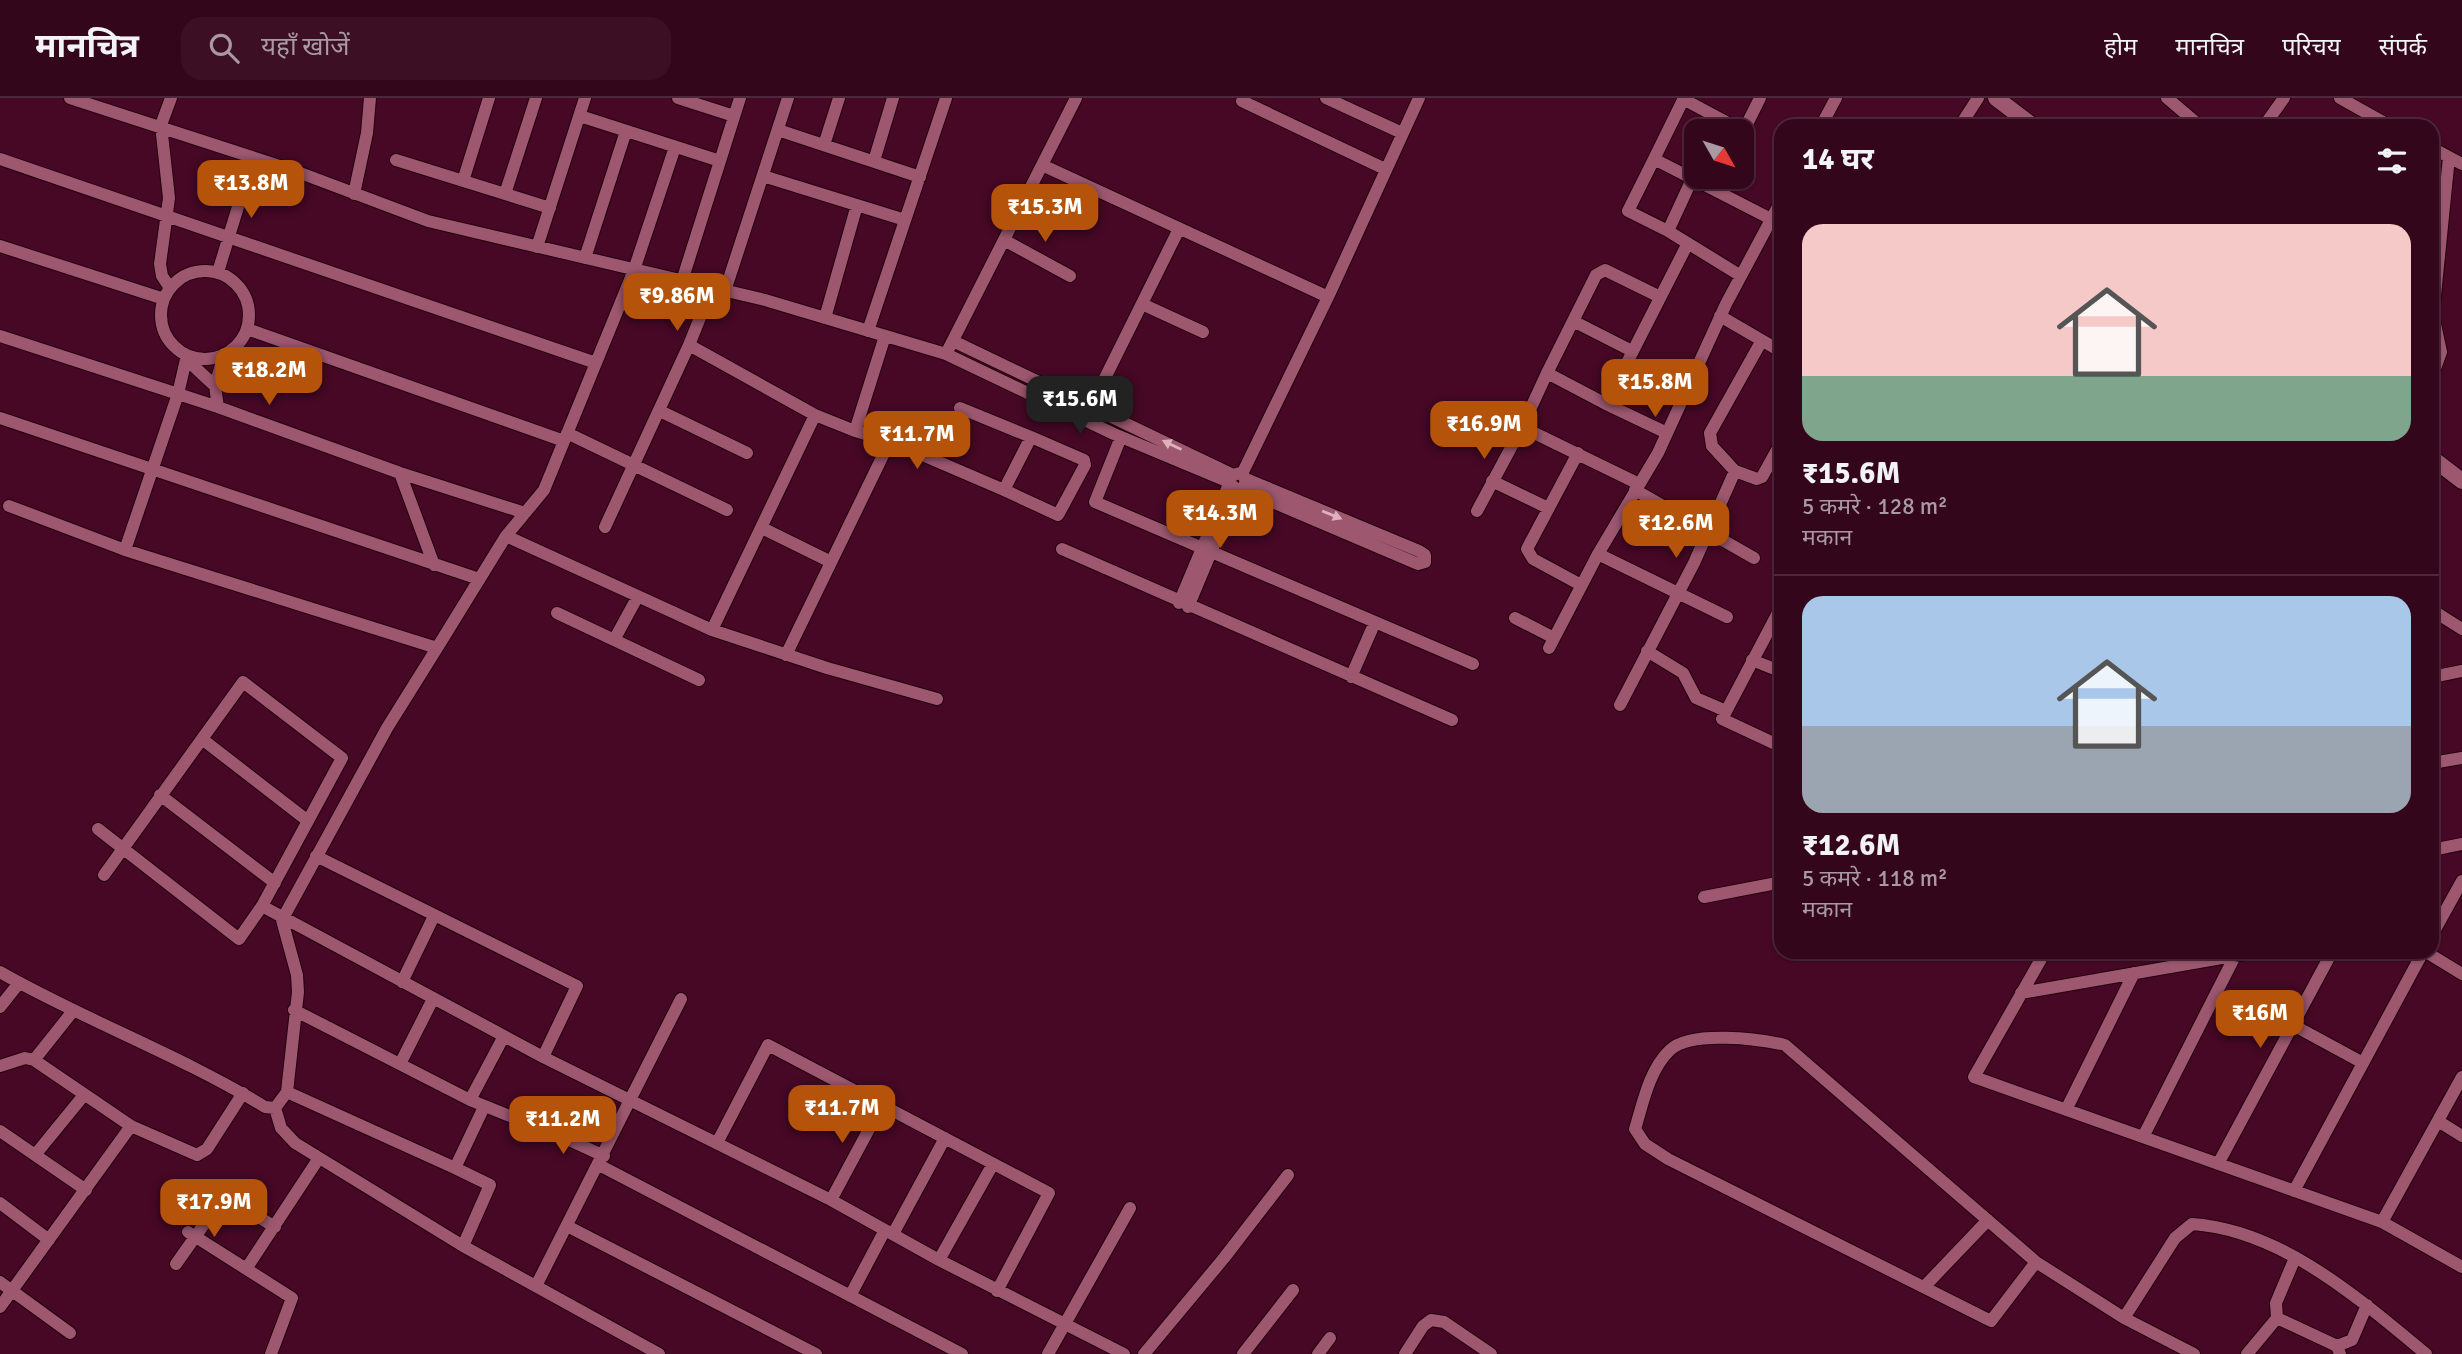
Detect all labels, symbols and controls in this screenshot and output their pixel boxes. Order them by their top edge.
search box [181,17,671,80]
text: मानचित्र [35,26,139,67]
icon: search [205,29,243,67]
text: यहाँ खोजें [261,31,350,63]
text: होम [2104,32,2137,62]
text: मानचित्र [2175,32,2244,62]
text: परिचय [2282,32,2341,62]
text: संपर्क [2379,32,2427,62]
north arrow [1684,119,1754,189]
map controls [1684,119,1754,189]
text: 14 घर [1802,141,1874,178]
icon: filters [2373,142,2411,180]
pin: ₹13.8M [194,160,308,220]
text: ₹13.8M [213,168,289,197]
pin: ₹15.3M [988,184,1102,244]
text: ₹15.3M [1007,192,1083,221]
icon: home [2044,269,2170,395]
pin: ₹9.86M [620,274,734,333]
text: ₹9.86M [639,281,715,310]
pin: ₹18.2M [212,348,326,407]
text: ₹18.2M [231,355,307,384]
pin: ₹15.8M [1598,360,1712,419]
text: ₹15.8M [1617,367,1693,396]
pin: ₹15.6M [1023,376,1137,436]
text: ₹15.6M [1042,384,1118,413]
pin: ₹16.9M [1427,402,1541,461]
text: ₹16.9M [1446,409,1522,438]
pin: ₹11.7M [860,412,974,471]
text: ₹11.7M [879,419,955,448]
one-way arrow [1161,439,1182,450]
text: ₹15.6M [1802,455,1900,492]
pin: ₹14.3M [1163,490,1277,550]
text: 5 कमरे · 128 m² [1802,492,1948,521]
text: ₹14.3M [1182,498,1258,527]
pin: ₹12.6M [1619,500,1733,560]
text: ₹12.6M [1638,508,1714,537]
one-way arrow [1321,510,1342,521]
text: मकान [1802,523,1852,552]
icon: home [2044,641,2170,767]
text: ₹12.6M [1802,827,1900,864]
text: 5 कमरे · 118 m² [1802,864,1948,893]
text: मकान [1802,895,1852,924]
pin: ₹16M [2219,990,2301,1050]
text: ₹16M [2232,998,2288,1027]
pin: ₹11.7M [785,1086,899,1145]
text: ₹11.7M [804,1093,880,1122]
pin: ₹11.2M [506,1096,620,1156]
text: ₹11.2M [525,1104,601,1133]
pin: ₹17.9M [157,1180,271,1239]
text: ₹17.9M [176,1187,252,1216]

